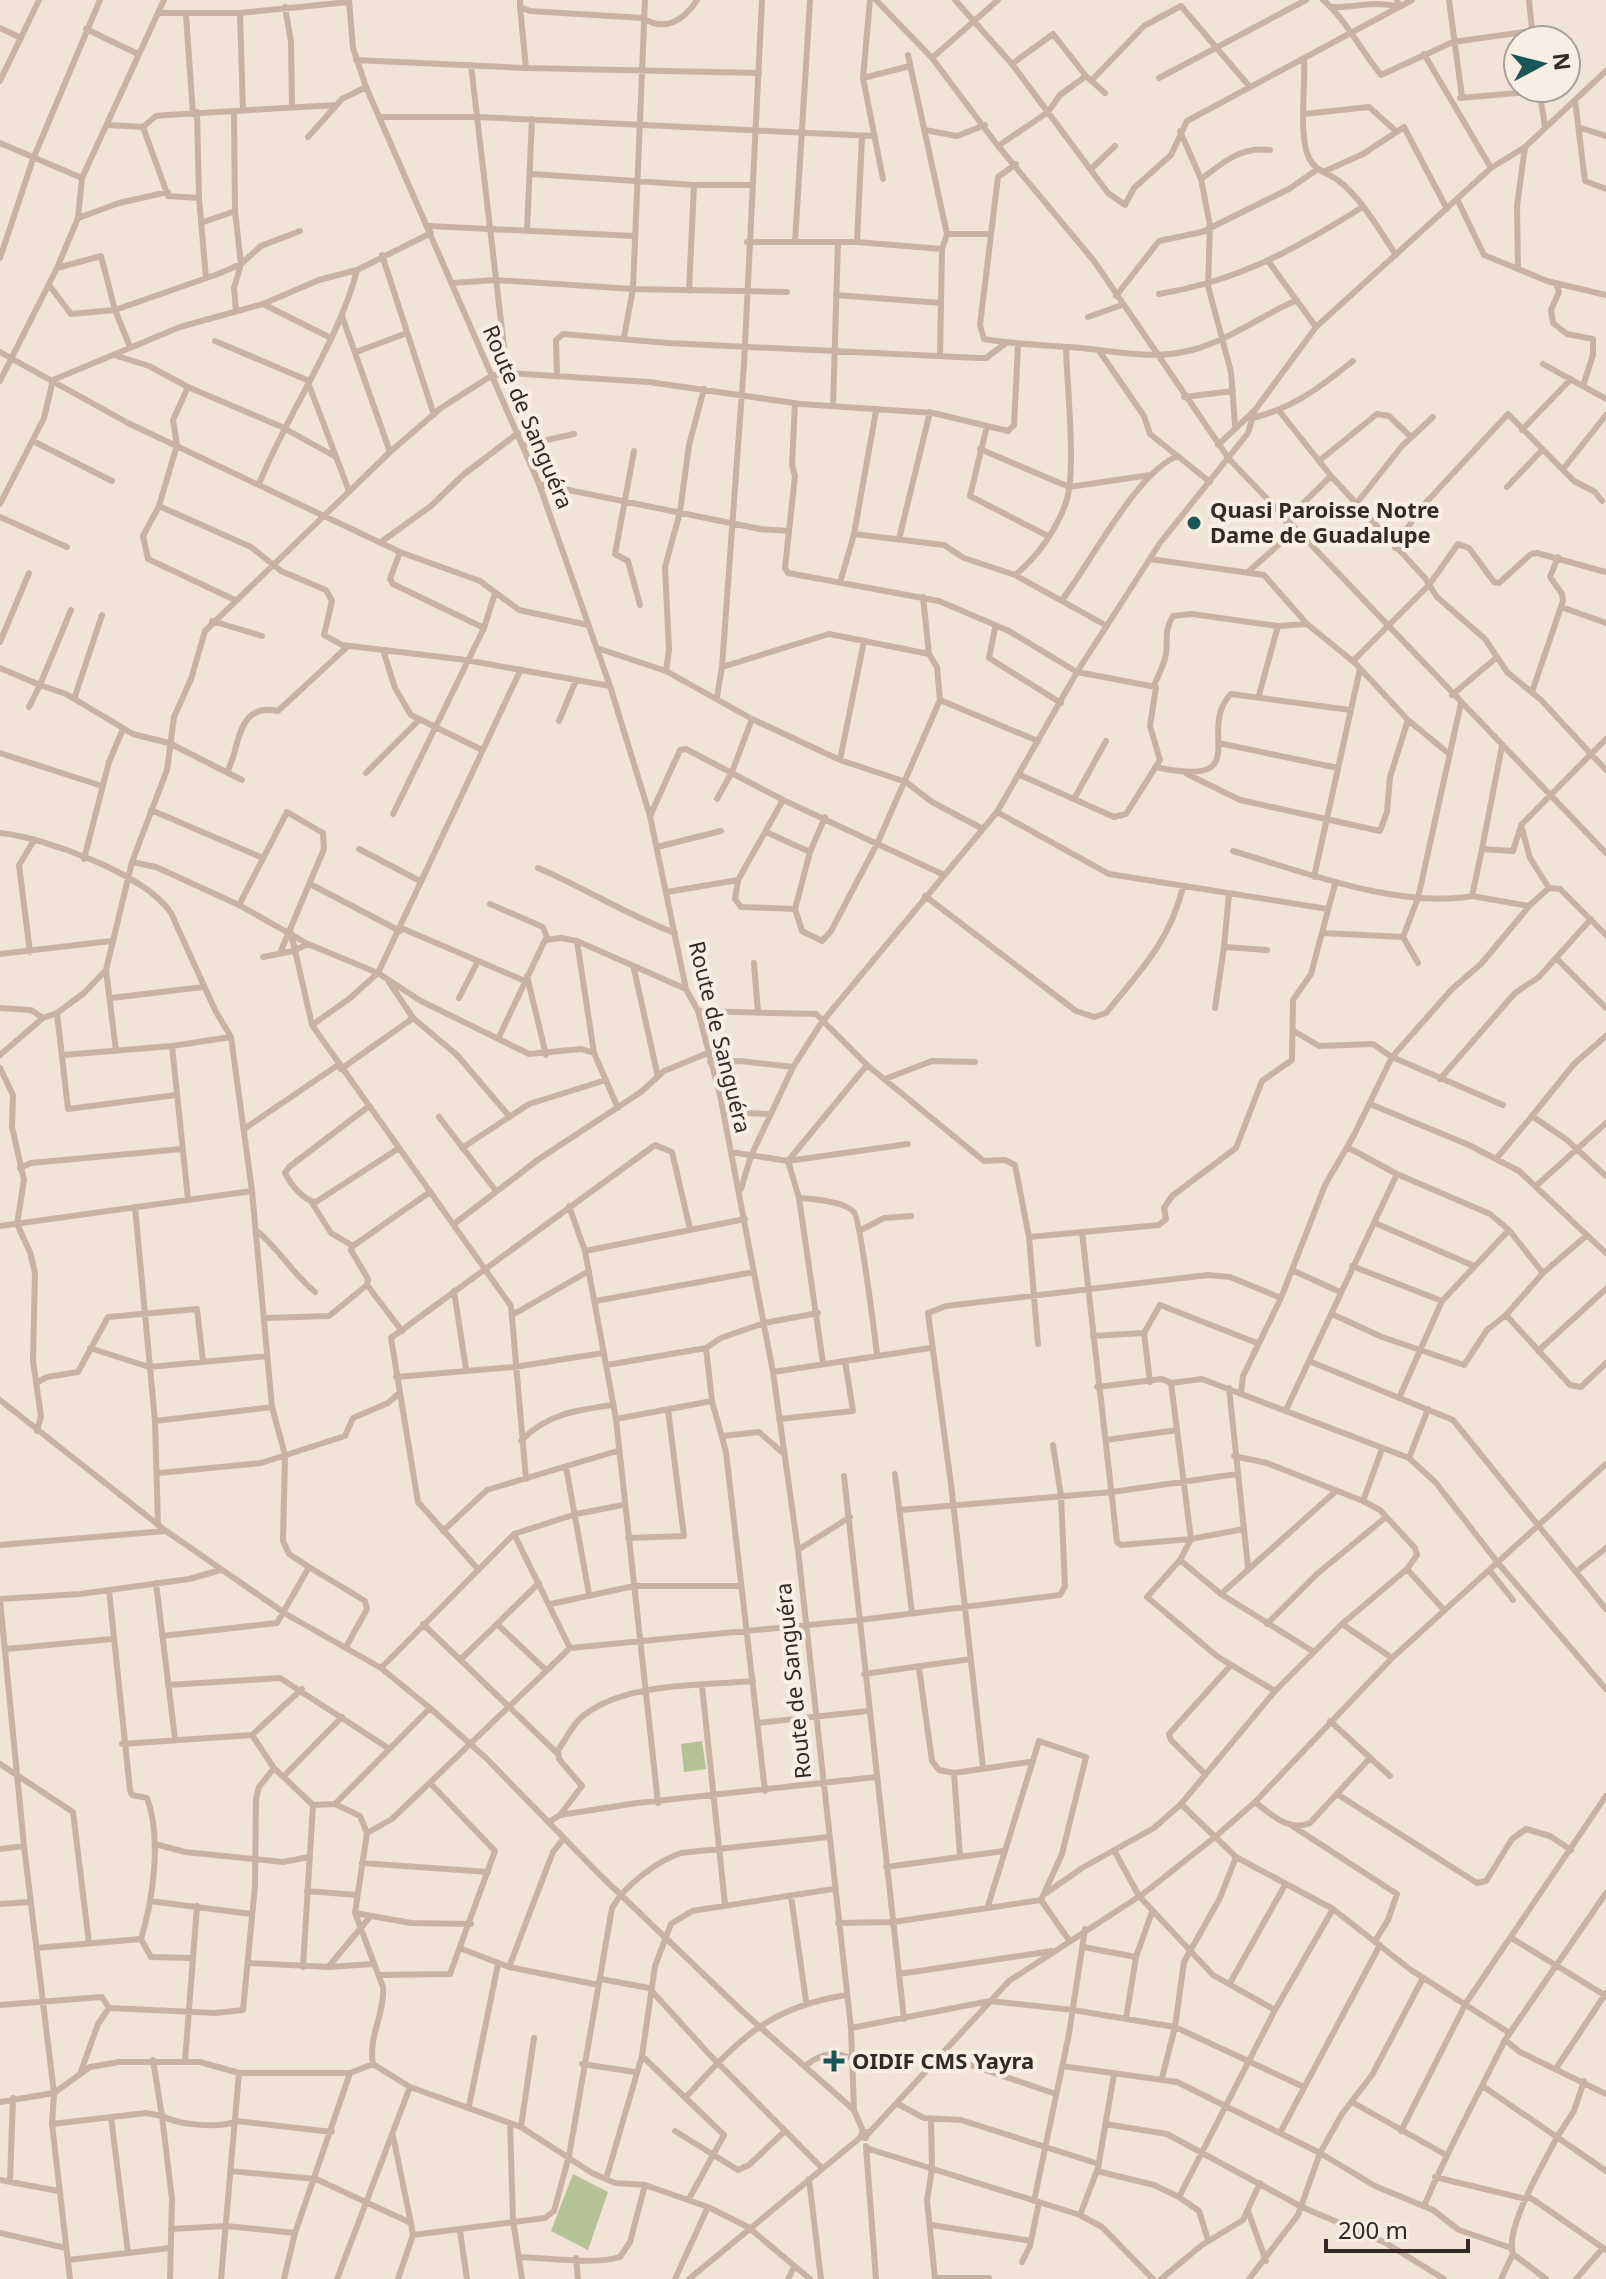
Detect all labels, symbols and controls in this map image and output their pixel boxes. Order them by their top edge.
north arrow [1502,24,1582,104]
text: N [1547,51,1579,72]
street label: Route de Sanguéra [477,320,581,513]
place label: Quasi Paroisse Notre Dame de Guadalupe [1210,494,1439,549]
marker: Quasi Paroisse Notre Dame de Guadalupe [1185,514,1203,532]
street label: Route de Sanguéra [683,938,759,1136]
street label: Route de Sanguéra [767,1582,817,1781]
place label: OIDIF CMS Yayra [852,2045,1034,2075]
marker: OIDIF CMS Yayra [823,2050,845,2072]
scale bar [1326,2203,1468,2253]
text: 200 m [1338,2213,1408,2246]

